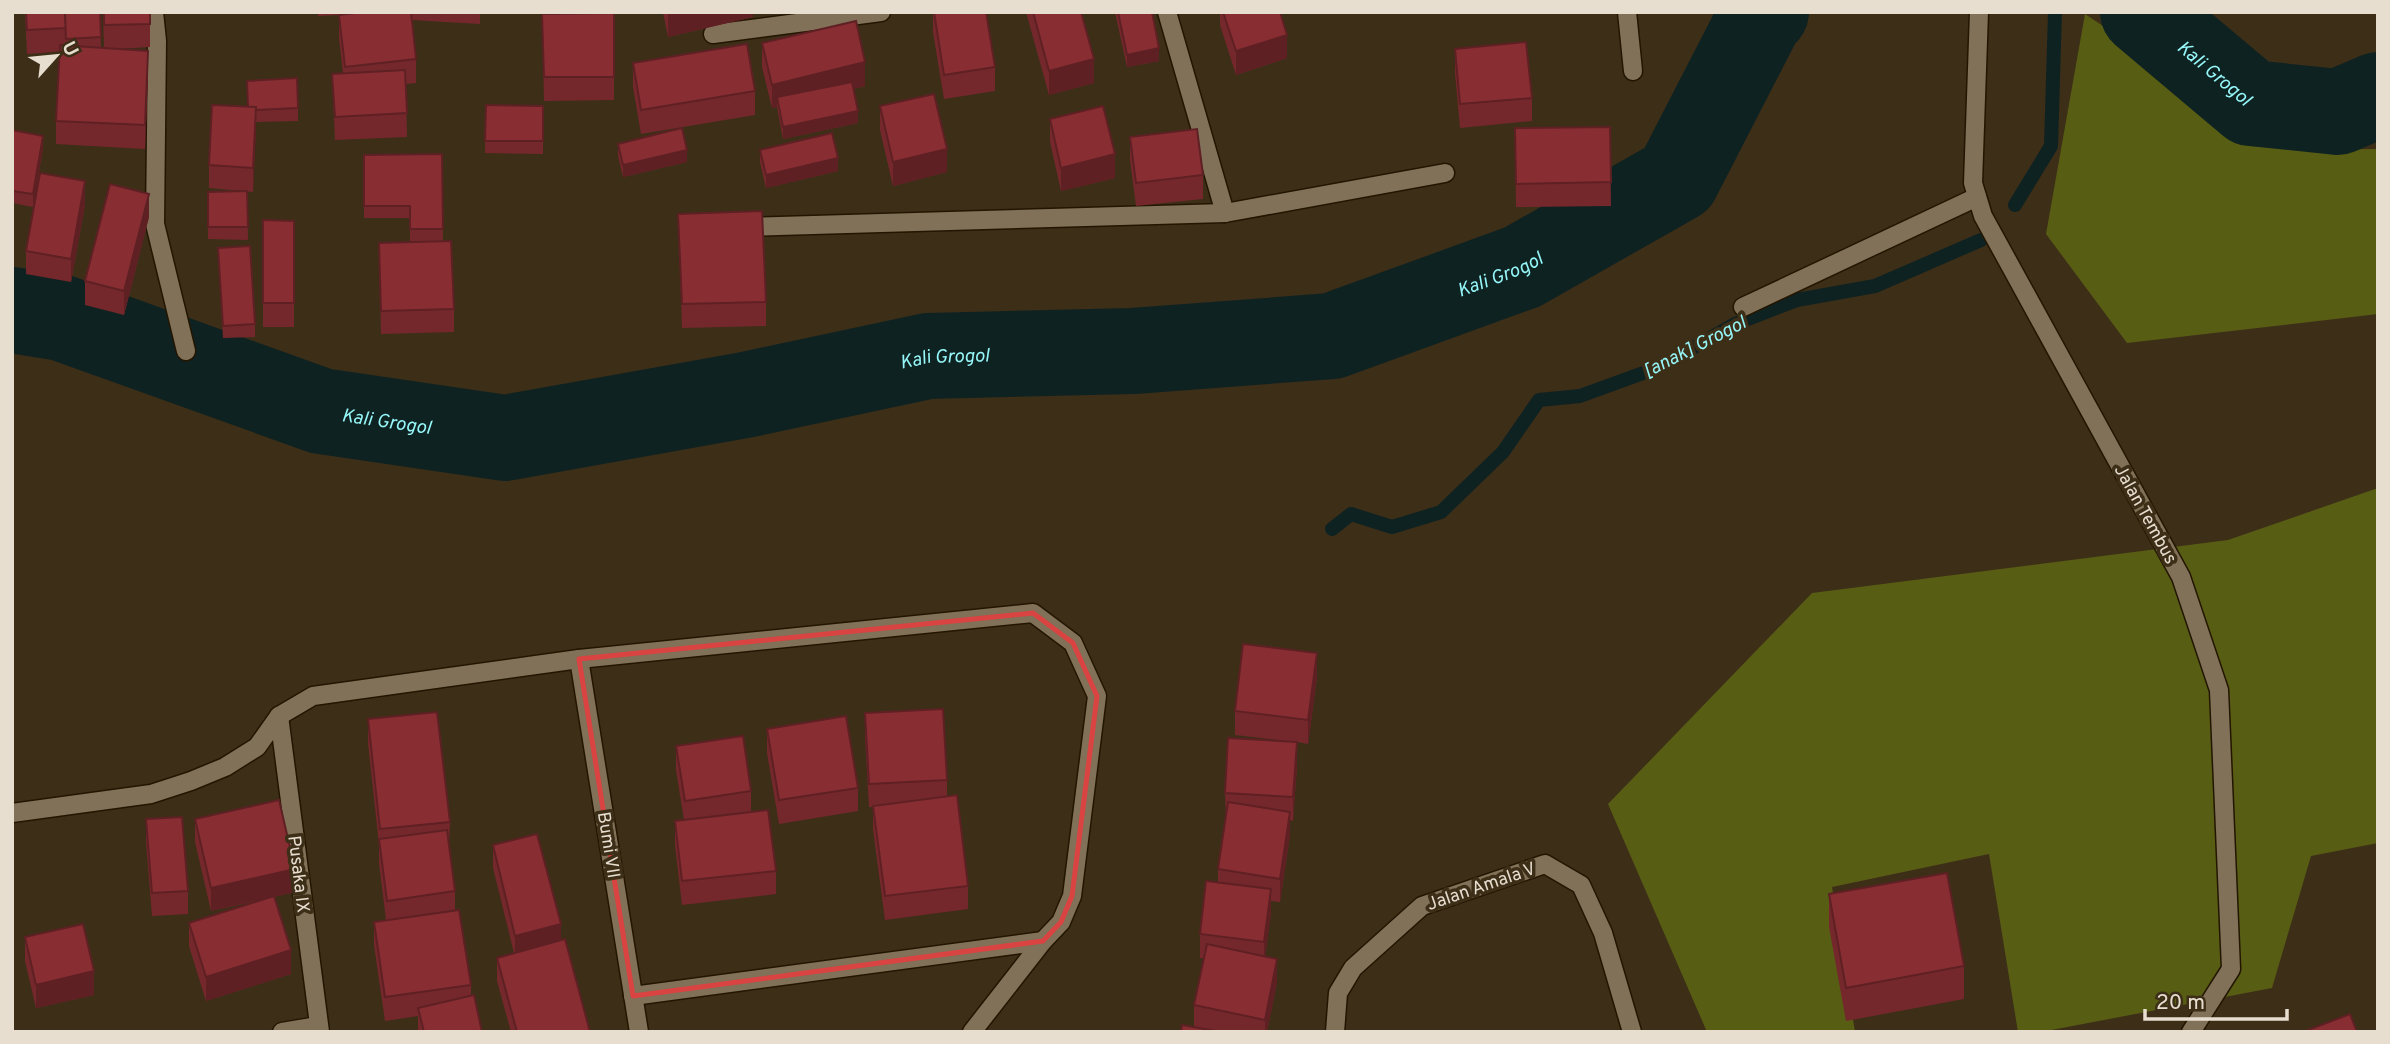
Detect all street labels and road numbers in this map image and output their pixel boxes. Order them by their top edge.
street label: Jalan Tembus [2108,461,2181,568]
street label: Bumi VII [591,810,624,880]
street label: Pusaka IX [281,834,314,914]
street label: Jalan Amala V [1424,858,1539,917]

